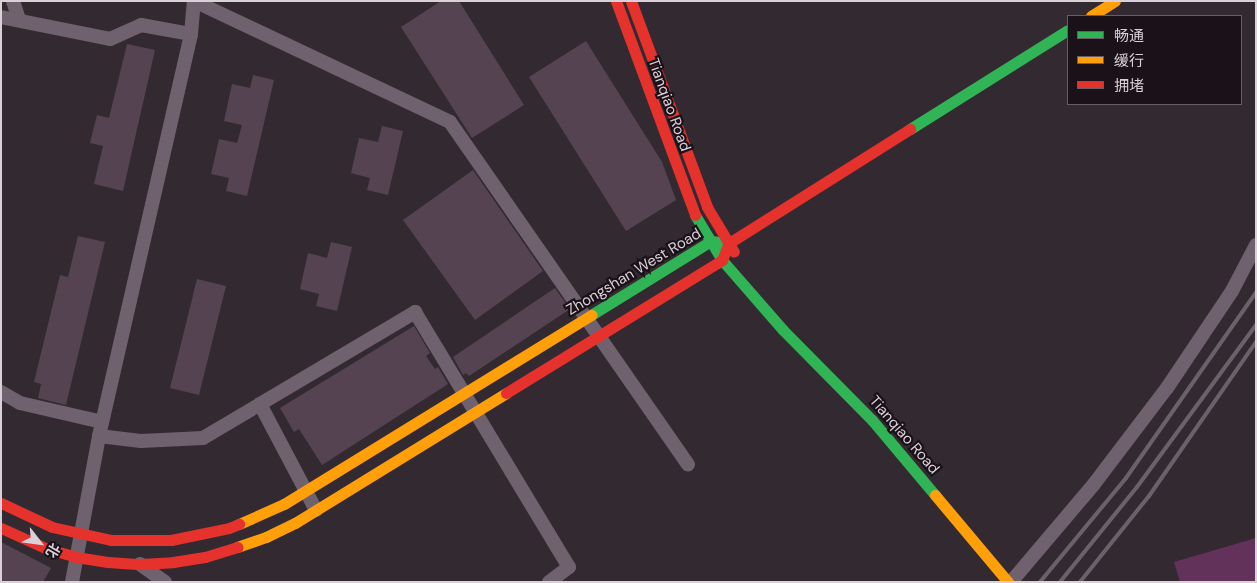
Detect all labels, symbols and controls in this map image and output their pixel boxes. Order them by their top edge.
legend [1067,15,1242,105]
text: 畅通 [1114,26,1144,46]
text: 缓行 [1114,51,1144,71]
street label: Tianqiao Road [644,56,694,154]
text: 拥堵 [1114,76,1144,96]
street label: Zhongshan West Road [563,225,705,319]
street label: Tianqiao Road [865,392,943,478]
north arrow [15,518,65,568]
text: 北 [42,540,64,561]

